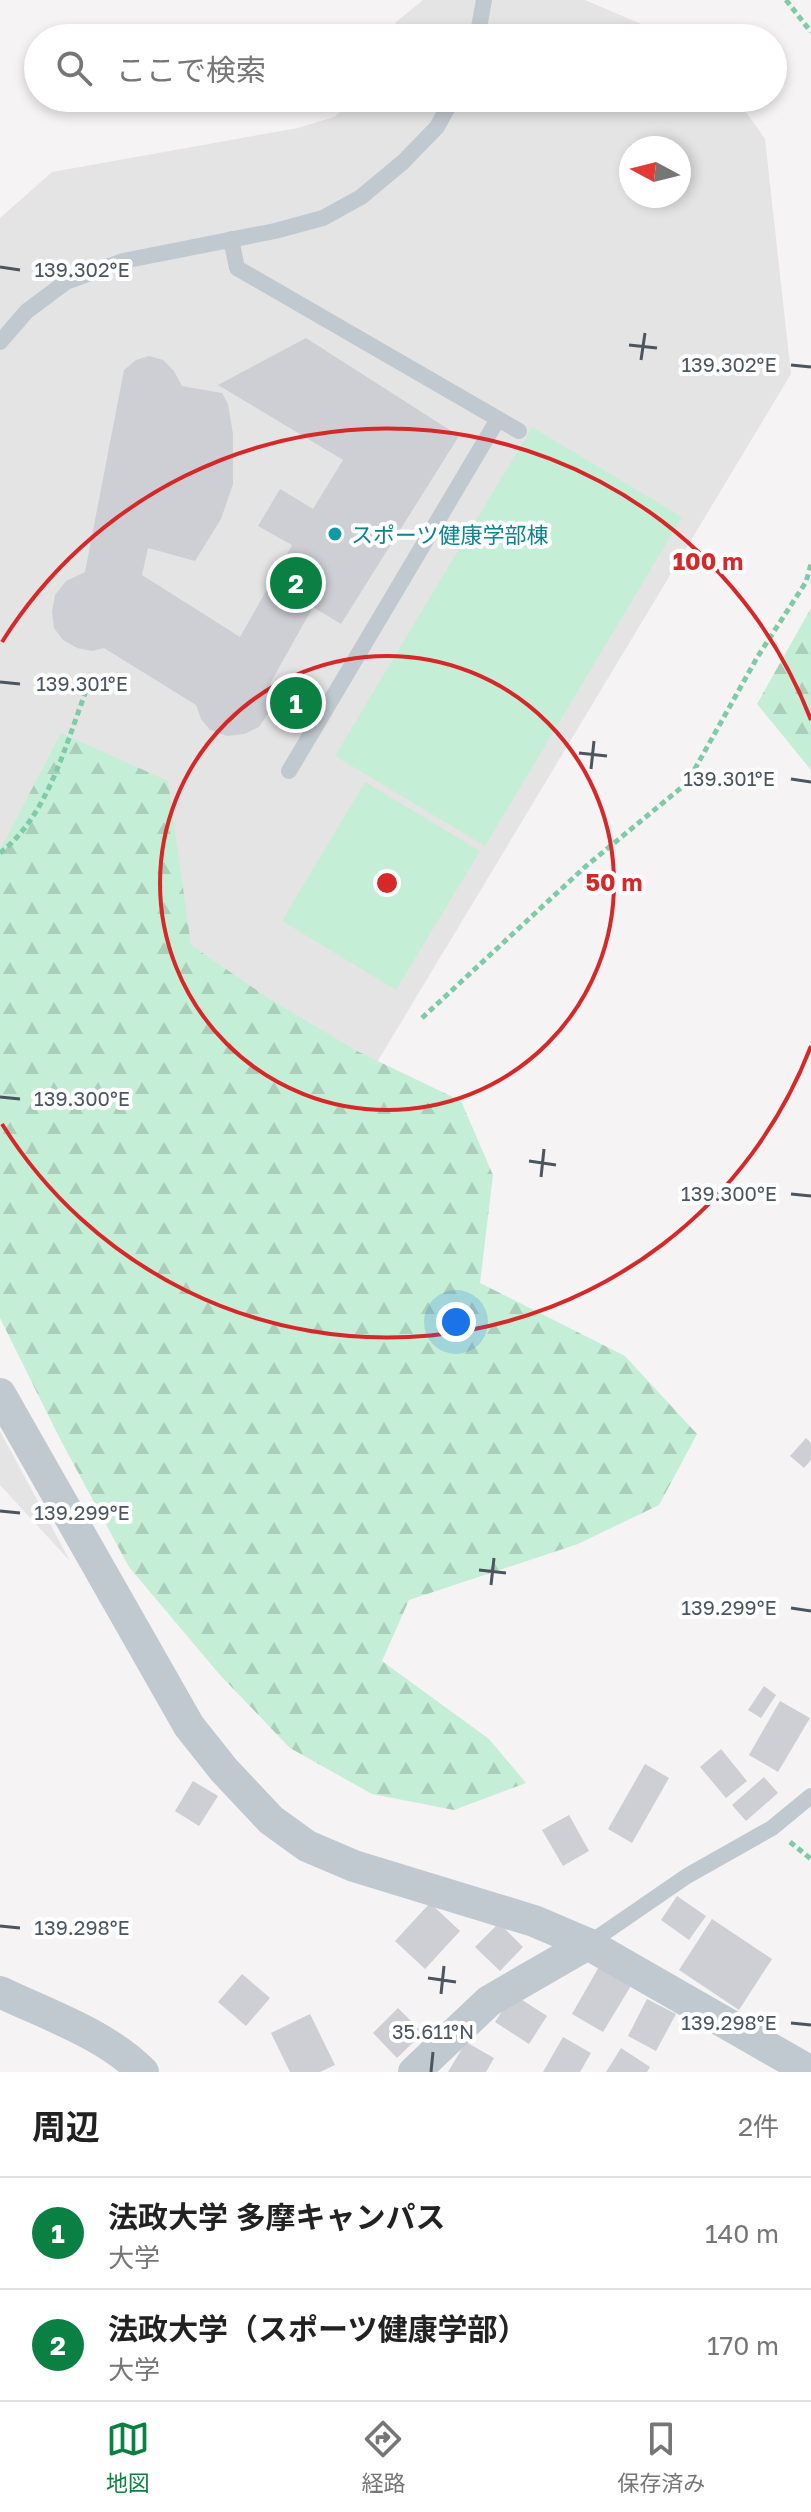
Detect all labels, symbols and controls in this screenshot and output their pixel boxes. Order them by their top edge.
search box [24,24,787,112]
icon: search [52,46,96,90]
text: ここで検索 [116,52,266,88]
north arrow [619,136,691,208]
text: 139.302°E [34,257,130,281]
text: 139.302°E [681,352,777,376]
place label: スポーツ健康学部棟 [351,521,549,548]
marker: スポーツ健康学部棟 [326,525,344,543]
text: 100 m [673,546,743,575]
pin: 2 [270,553,322,613]
text: 139.301°E [36,671,128,695]
pin: 1 [270,673,322,733]
text: 139.301°E [683,766,775,790]
text: 50 m [585,867,643,896]
centre of rings [373,869,401,897]
text: 139.300°E [34,1086,130,1110]
text: 139.300°E [681,1181,777,1205]
your location [436,1302,476,1342]
text: 139.299°E [34,1500,130,1524]
text: 139.299°E [681,1595,777,1619]
text: 139.298°E [34,1915,130,1939]
text: 139.298°E [681,2010,777,2034]
text: 35.611°N [392,2019,474,2043]
text: 周辺 [32,2106,100,2146]
text: 2件 [738,2111,779,2142]
text: 法政大学 多摩キャンパス [108,2199,446,2235]
text: 1 [51,2218,65,2249]
text: 140 m [705,2218,779,2249]
text: 大学 [108,2242,160,2273]
text: 法政大学（スポーツ健康学部） [108,2311,527,2347]
text: 2 [50,2330,66,2361]
text: 170 m [707,2330,779,2361]
text: 大学 [108,2354,160,2385]
tab: 地図 [106,2417,150,2497]
tab: 経路 [361,2417,405,2497]
tab: 保存済み [617,2417,705,2497]

